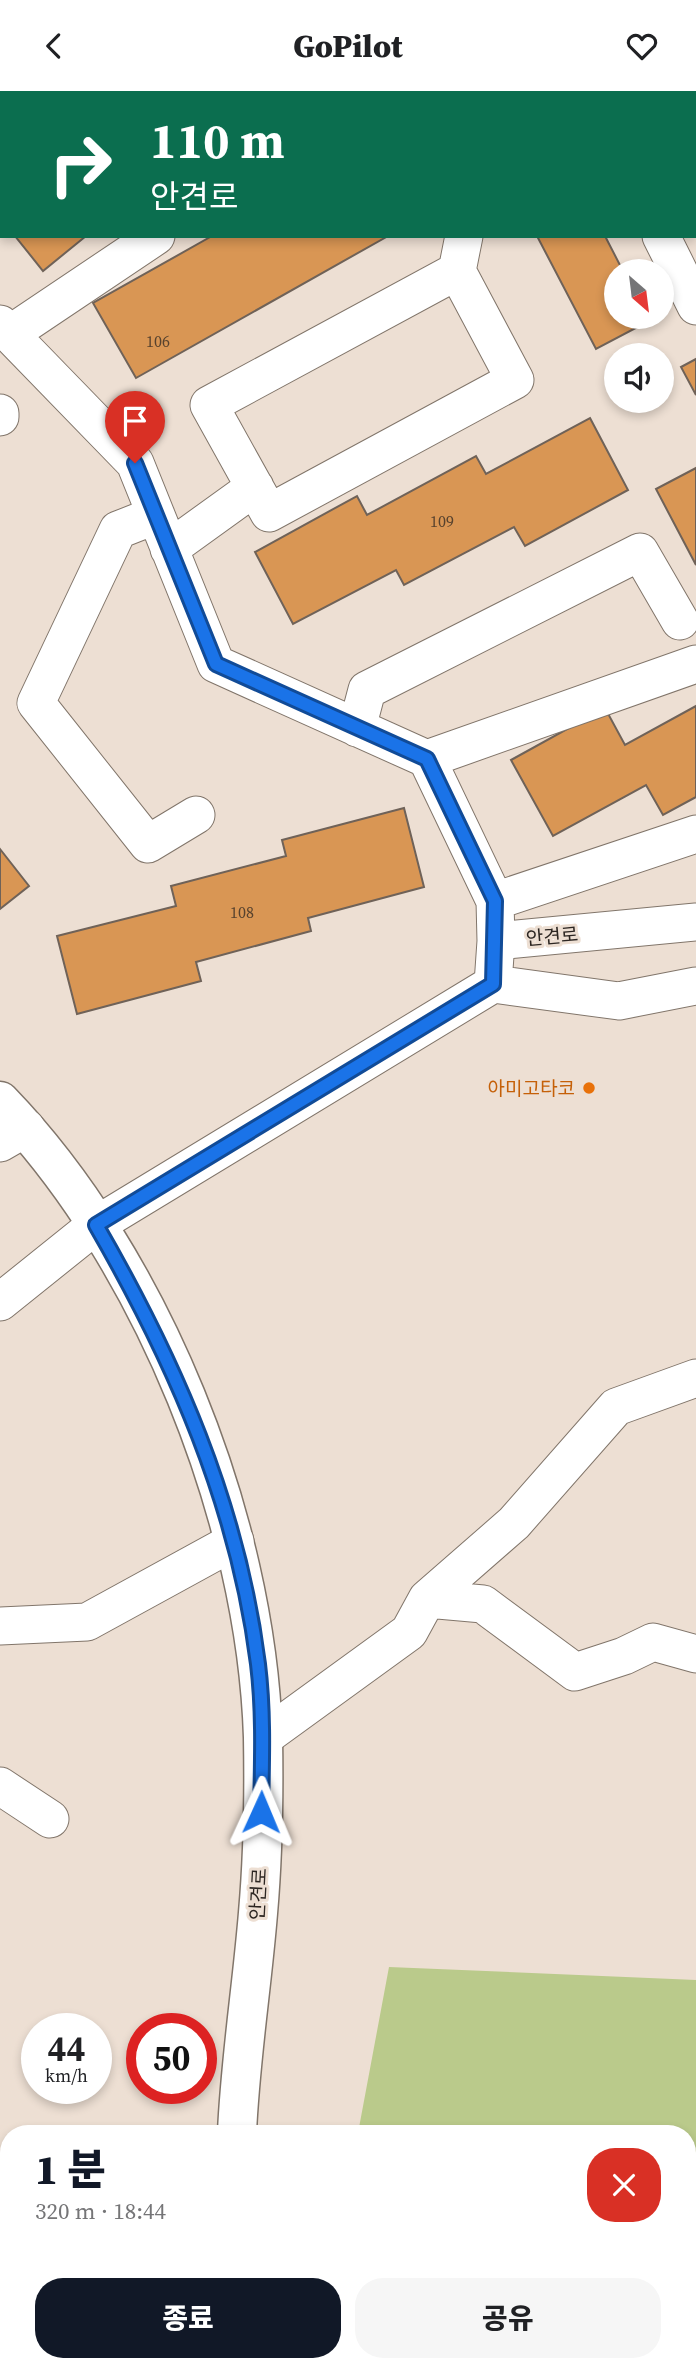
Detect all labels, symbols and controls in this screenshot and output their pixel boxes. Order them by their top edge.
text: GoPilot [293,24,403,68]
icon: back [35,27,73,65]
icon: heart [623,27,661,65]
text: 110 m [150,107,285,174]
icon: right [35,119,126,210]
text: 안견로 [150,175,238,219]
north arrow [604,259,674,329]
map controls [604,259,674,413]
house number: 106 [146,330,170,352]
button: sound [604,343,674,413]
pin [105,391,165,463]
icon: arrive [116,402,154,440]
house number: 109 [430,510,454,532]
house number: 108 [230,901,254,923]
street label: 안견로 [525,921,579,951]
place label: 아미고타코 [488,1075,575,1101]
marker: 아미고타코 [581,1080,597,1096]
position arrow [224,1775,298,1849]
street label: 안견로 [244,1867,272,1921]
speed limit sign: 50 [126,2013,217,2104]
text: 44 [48,2025,85,2073]
text: km/h [45,2063,88,2088]
text: 1 분 [35,2140,106,2198]
button: close [587,2148,661,2222]
text: 320 m · 18:44 [35,2195,166,2227]
button: 종료 [35,2278,341,2358]
button: 공유 [355,2278,661,2358]

